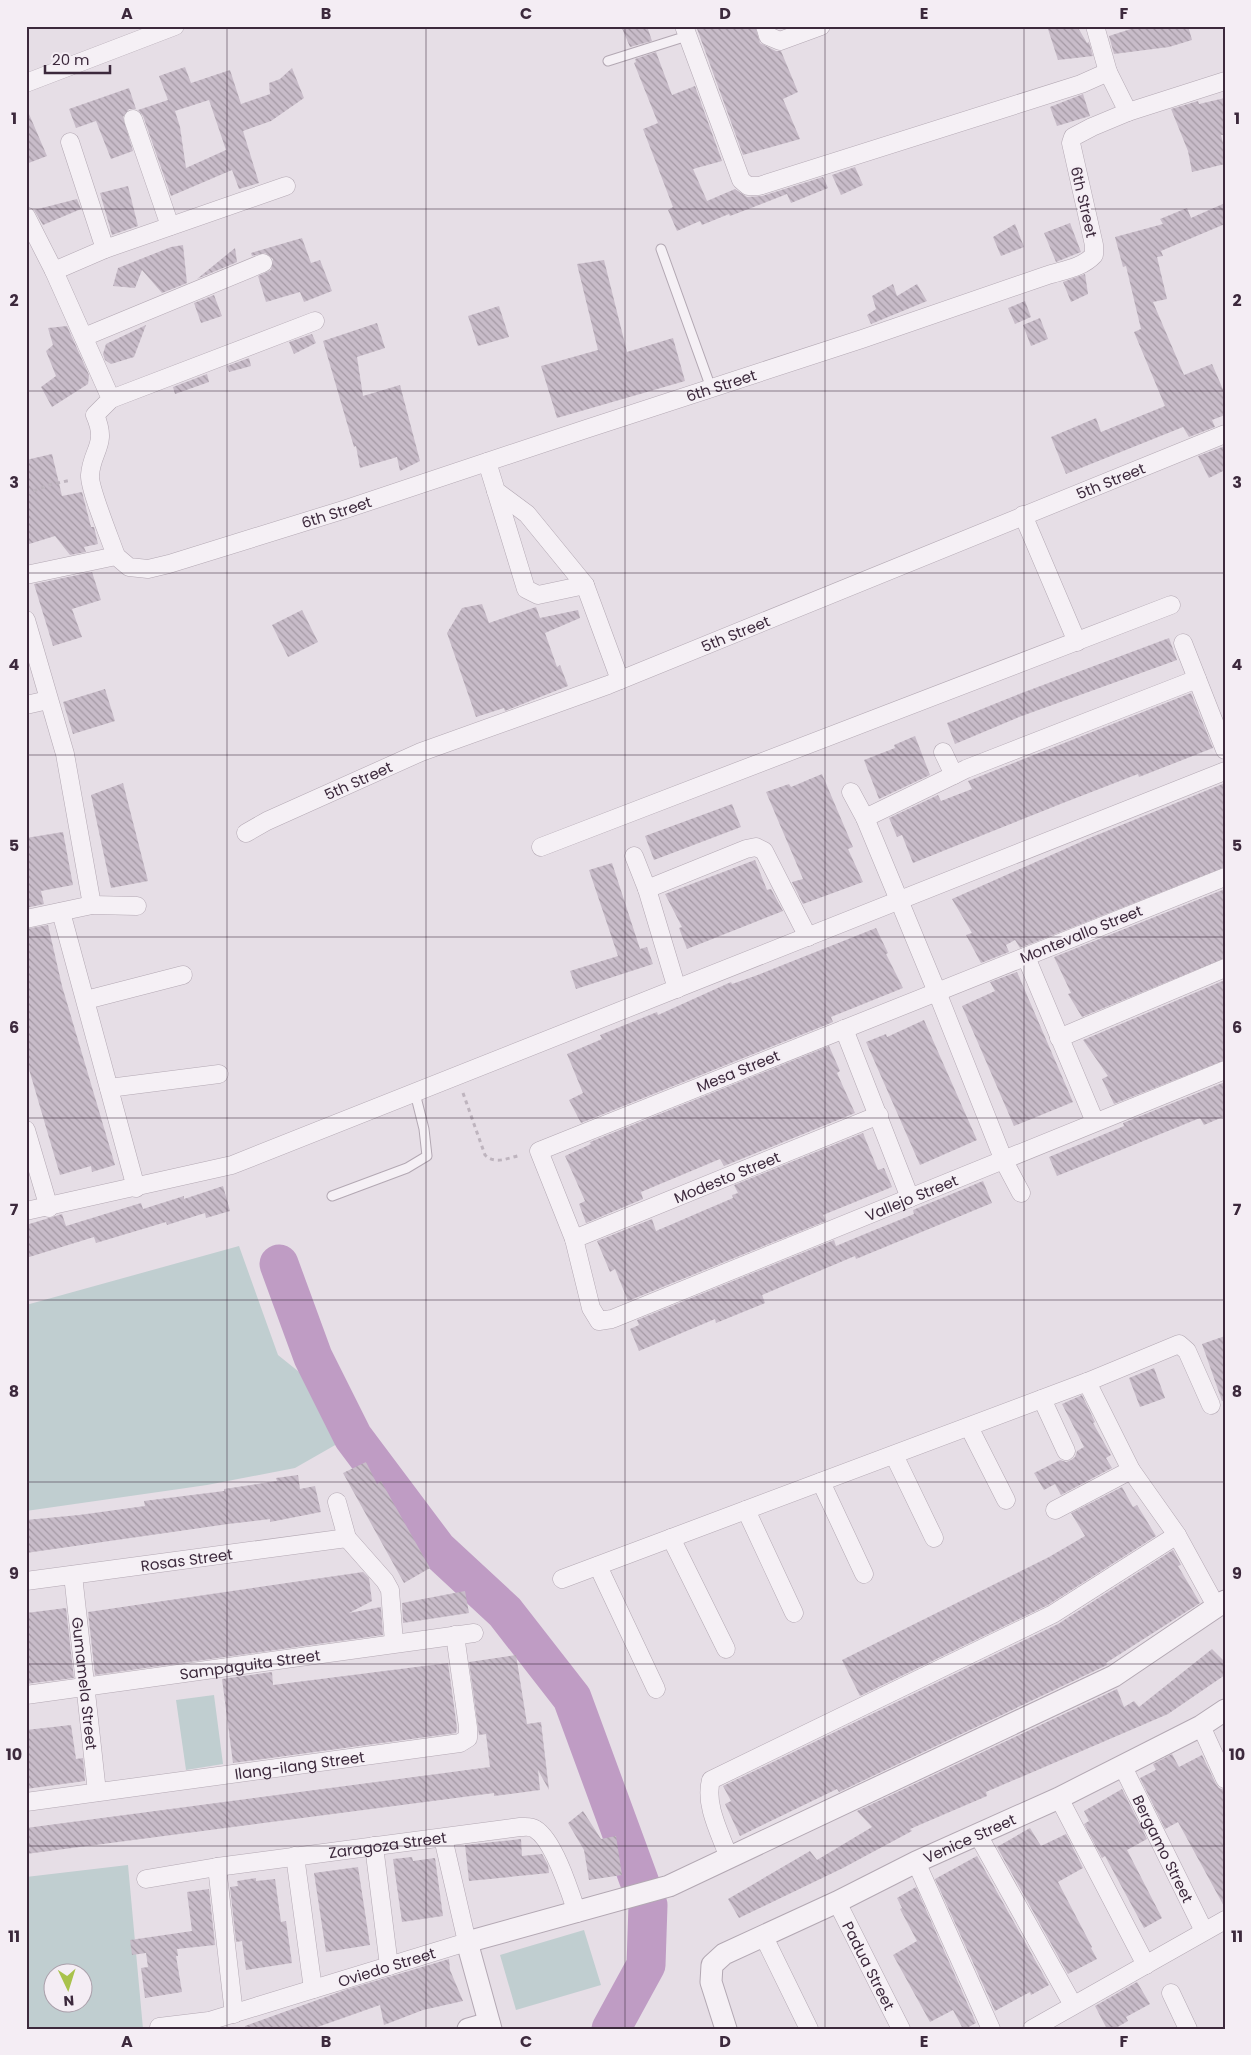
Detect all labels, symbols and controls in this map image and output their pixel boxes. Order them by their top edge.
text: A [121,2,133,25]
text: B [321,2,331,25]
text: C [520,2,532,25]
text: D [719,2,731,25]
text: E [920,2,928,25]
text: F [1120,2,1129,25]
scale bar [45,42,110,74]
text: 20 m [52,49,90,70]
text: 1 [11,107,17,130]
text: 1 [1234,107,1240,130]
street label: 6th Street [1066,164,1102,240]
text: 2 [9,289,19,312]
text: 2 [1232,289,1242,312]
street label: 6th Street [683,364,759,406]
street label: 5th Street [1073,457,1148,504]
text: 3 [9,471,19,494]
text: 3 [1232,471,1242,494]
street label: 6th Street [299,491,374,533]
street label: 5th Street [698,610,773,657]
text: 4 [9,653,20,676]
text: 4 [1232,653,1243,676]
street label: 5th Street [321,756,395,805]
text: 5 [9,834,19,857]
text: 5 [1232,834,1242,857]
street label: Montevallo Street [1017,900,1145,968]
text: 6 [9,1016,19,1039]
text: 6 [1232,1016,1242,1039]
street label: Mesa Street [693,1045,783,1097]
street label: Modesto Street [671,1146,783,1208]
street label: Vallejo Street [862,1169,961,1226]
text: 7 [10,1198,19,1221]
text: 7 [1233,1198,1242,1221]
text: 8 [9,1380,19,1403]
text: 8 [1232,1380,1242,1403]
street label: Rosas Street [139,1543,234,1576]
text: 9 [9,1562,19,1585]
text: 9 [1232,1562,1242,1585]
street label: Gumamela Street [67,1616,103,1751]
street label: Sampaguita Street [178,1644,322,1684]
text: 10 [6,1743,22,1766]
text: 10 [1229,1743,1245,1766]
street label: Ilang-ilang Street [233,1746,366,1784]
street label: Bergamo Street [1128,1791,1199,1906]
street label: Venice Street [920,1808,1019,1868]
street label: Zaragoza Street [327,1826,448,1863]
street label: Padua Street [838,1917,900,2013]
text: 11 [8,1925,20,1948]
text: 11 [1231,1925,1243,1948]
street label: Oviedo Street [335,1942,438,1991]
north arrow [42,1962,92,2012]
text: N [63,1991,75,2011]
text: A [121,2030,133,2053]
text: B [321,2030,331,2053]
text: C [520,2030,532,2053]
text: D [719,2030,731,2053]
text: E [920,2030,928,2053]
text: F [1120,2030,1129,2053]

